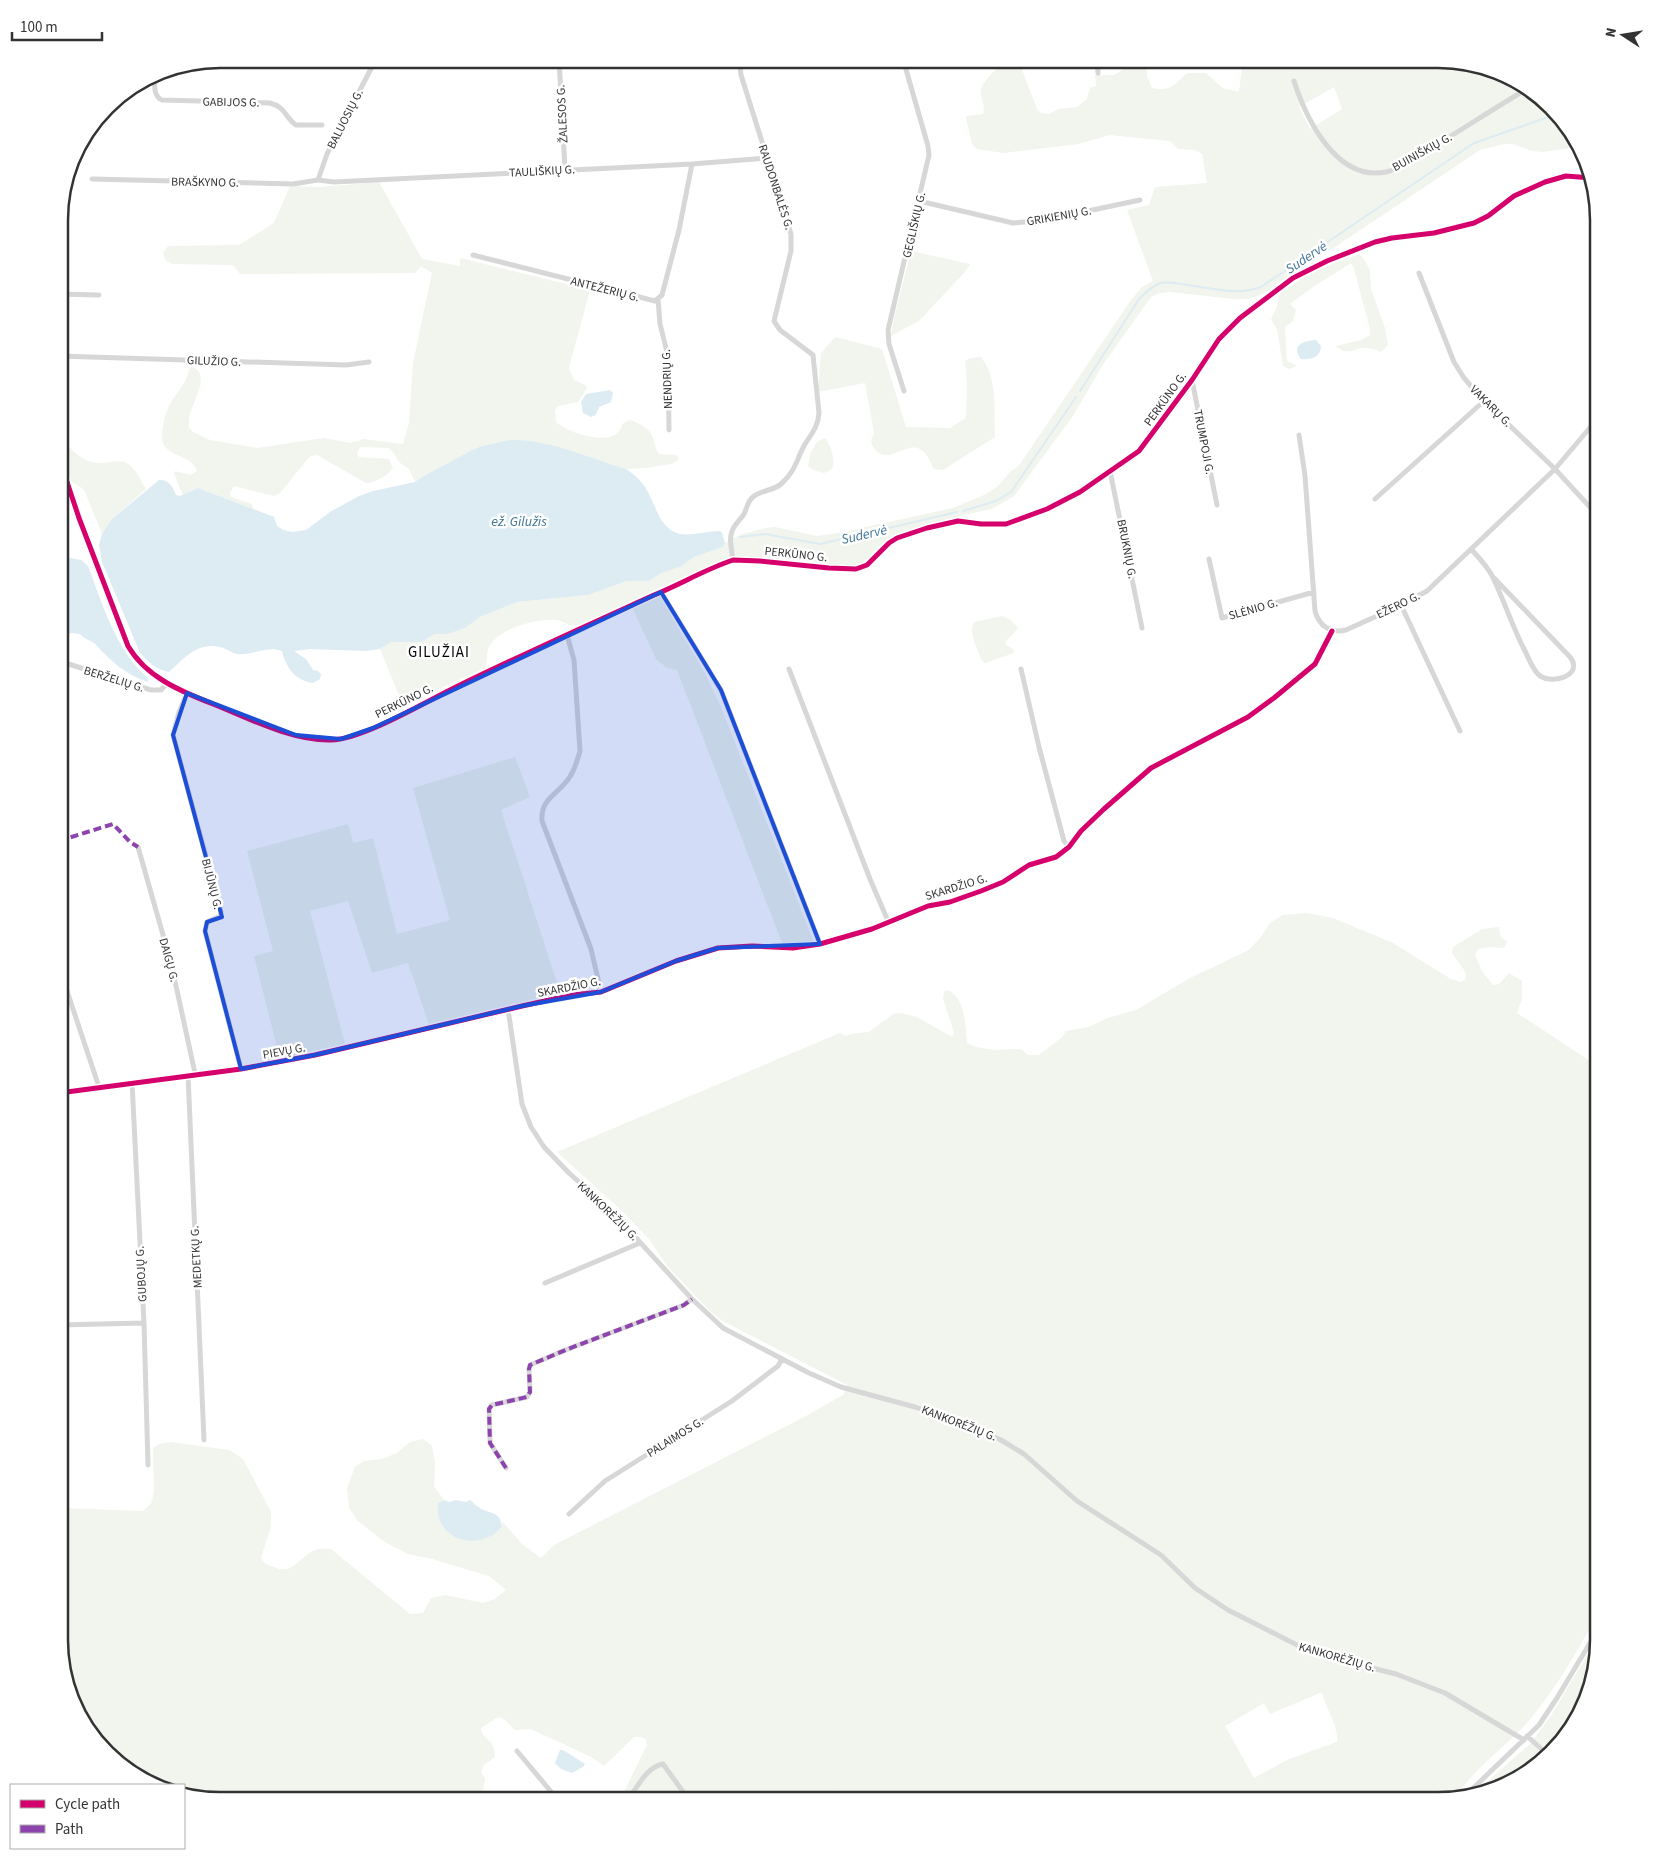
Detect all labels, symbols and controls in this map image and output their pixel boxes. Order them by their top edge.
scale bar [12,10,102,42]
north arrow [1598,10,1648,60]
text: 100 m [20,17,58,38]
text: N [1601,26,1622,39]
street label: ŽALESOS G. [552,84,573,144]
street label: BALUOSIŲ G. [323,86,368,152]
street label: GABIJOS G. [202,94,260,111]
street label: BUINIŠKIŲ G. [1389,129,1455,176]
street label: RAUDONBALĖS G. [754,142,797,232]
street label: TAULIŠKIŲ G. [509,161,575,182]
street label: BRAŠKYNO G. [171,173,239,192]
street label: GEGLIŠKIŲ G. [899,190,930,260]
street label: GRIKIENIŲ G. [1025,202,1093,231]
water label: Sudervė [1282,236,1332,279]
street label: ANTEŽERIŲ G. [569,273,641,306]
street label: NENDRIŲ G. [658,349,677,409]
street label: GILUŽIO G. [187,352,241,371]
street label: PERKŪNO G. [1140,369,1191,430]
street label: VAKARŲ G. [1466,382,1515,431]
street label: TRUMPOJI G. [1189,408,1218,476]
water label: ež. Gilužis [491,512,547,532]
street label: BRUKNIŲ G. [1112,518,1141,580]
water label: Sudervė [839,520,889,550]
street label: PERKŪNO G. [764,543,828,566]
street label: EŽERO G. [1373,588,1423,623]
street label: SLĖNIO G. [1227,594,1280,625]
district label: GILUŽIAI [408,642,470,663]
street label: BERŽELIŲ G. [82,662,146,697]
street label: PERKŪNO G. [372,680,436,723]
street label: BIJŪNŲ G. [197,857,226,911]
street label: SKARDŽIO G. [923,870,989,905]
street label: DAIGŲ G. [154,936,183,984]
street label: SKARDŽIO G. [536,973,602,1002]
street label: PIEVŲ G. [261,1039,307,1064]
street label: KANKORĖŽIŲ G. [573,1178,642,1245]
street label: MEDETKŲ G. [186,1225,207,1289]
street label: GUBOJŲ G. [132,1246,151,1302]
street label: KANKORĖŽIŲ G. [919,1401,999,1446]
street label: PALAIMOS G. [644,1413,707,1462]
street label: KANKORĖŽIŲ G. [1296,1638,1377,1677]
legend [10,1784,185,1849]
text: Cycle path [55,1794,120,1815]
text: Path [55,1819,83,1840]

